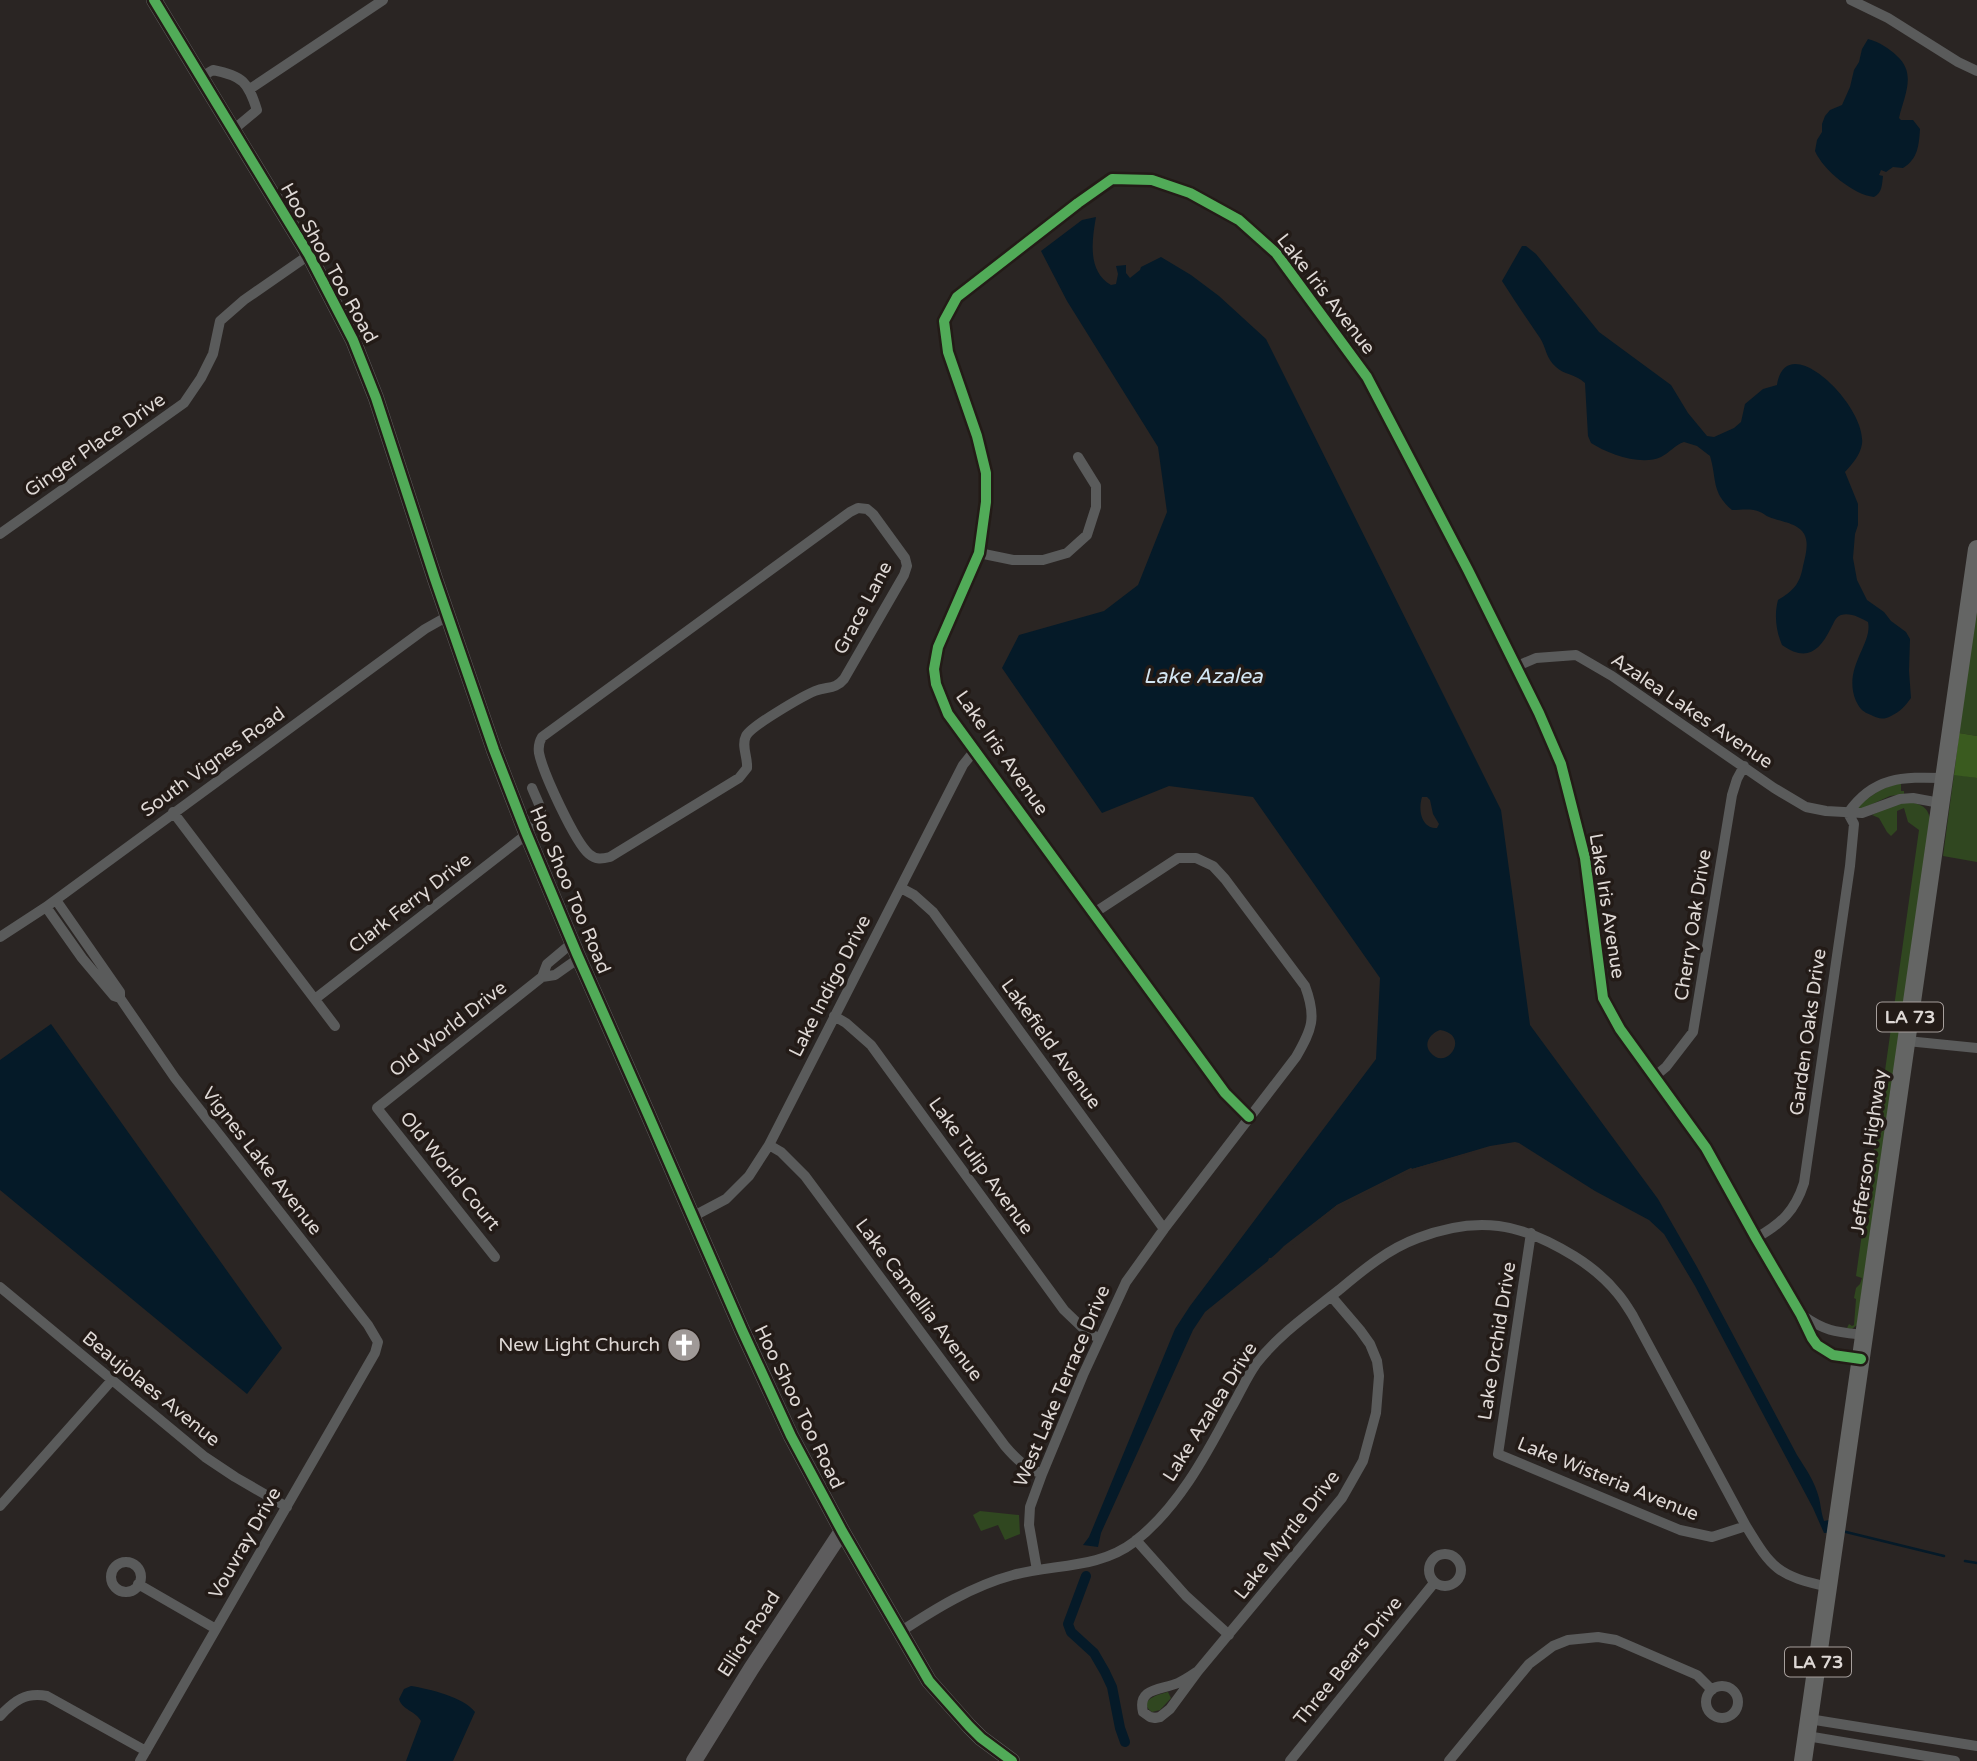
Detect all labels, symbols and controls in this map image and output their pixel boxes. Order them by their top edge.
street label: Hoo Shoo Too Road [276,179,382,347]
street label: Lake Iris Avenue [1272,229,1380,359]
street label: Ginger Place Drive [21,388,169,502]
street label: Grace Lane [829,558,897,658]
street label: Azalea Lakes Avenue [1607,649,1777,773]
water label: Lake Azalea [1143,664,1264,689]
street label: Lake Iris Avenue [951,687,1053,819]
street label: South Vignes Road [137,702,289,822]
street label: Hoo Shoo Too Road [525,803,615,977]
street label: Lake Iris Avenue [1585,832,1629,980]
street label: Clark Ferry Drive [344,848,476,958]
street label: Cherry Oak Drive [1670,848,1716,1002]
street label: Lake Indigo Drive [785,911,875,1061]
street label: Garden Oaks Drive [1785,947,1831,1117]
street label: Lakefield Avenue [997,975,1105,1113]
street label: Old World Drive [385,976,511,1082]
road number: LA 73 [1877,1002,1943,1032]
street label: Jefferson Highway [1846,1068,1892,1236]
street label: Vignes Lake Avenue [197,1083,327,1239]
street label: Lake Tulip Avenue [924,1093,1038,1239]
street label: Old World Court [395,1107,505,1235]
street label: Lake Camellia Avenue [851,1215,987,1385]
street label: Lake Orchid Drive [1474,1260,1520,1422]
street label: West Lake Terrace Drive [1010,1282,1114,1490]
street label: Hoo Shoo Too Road [750,1322,848,1492]
church icon: New Light Church [665,1326,703,1364]
street label: Beaujolaes Avenue [78,1327,224,1451]
place label: New Light Church [498,1334,660,1356]
street label: Lake Azalea Drive [1158,1338,1262,1486]
street label: Lake Wisteria Avenue [1514,1432,1702,1526]
street label: Lake Myrtle Drive [1230,1466,1344,1604]
street label: Vouvray Drive [204,1483,286,1603]
street label: Elliot Road [713,1587,785,1681]
street label: Three Bears Drive [1289,1592,1407,1730]
road number: LA 73 [1785,1647,1851,1676]

